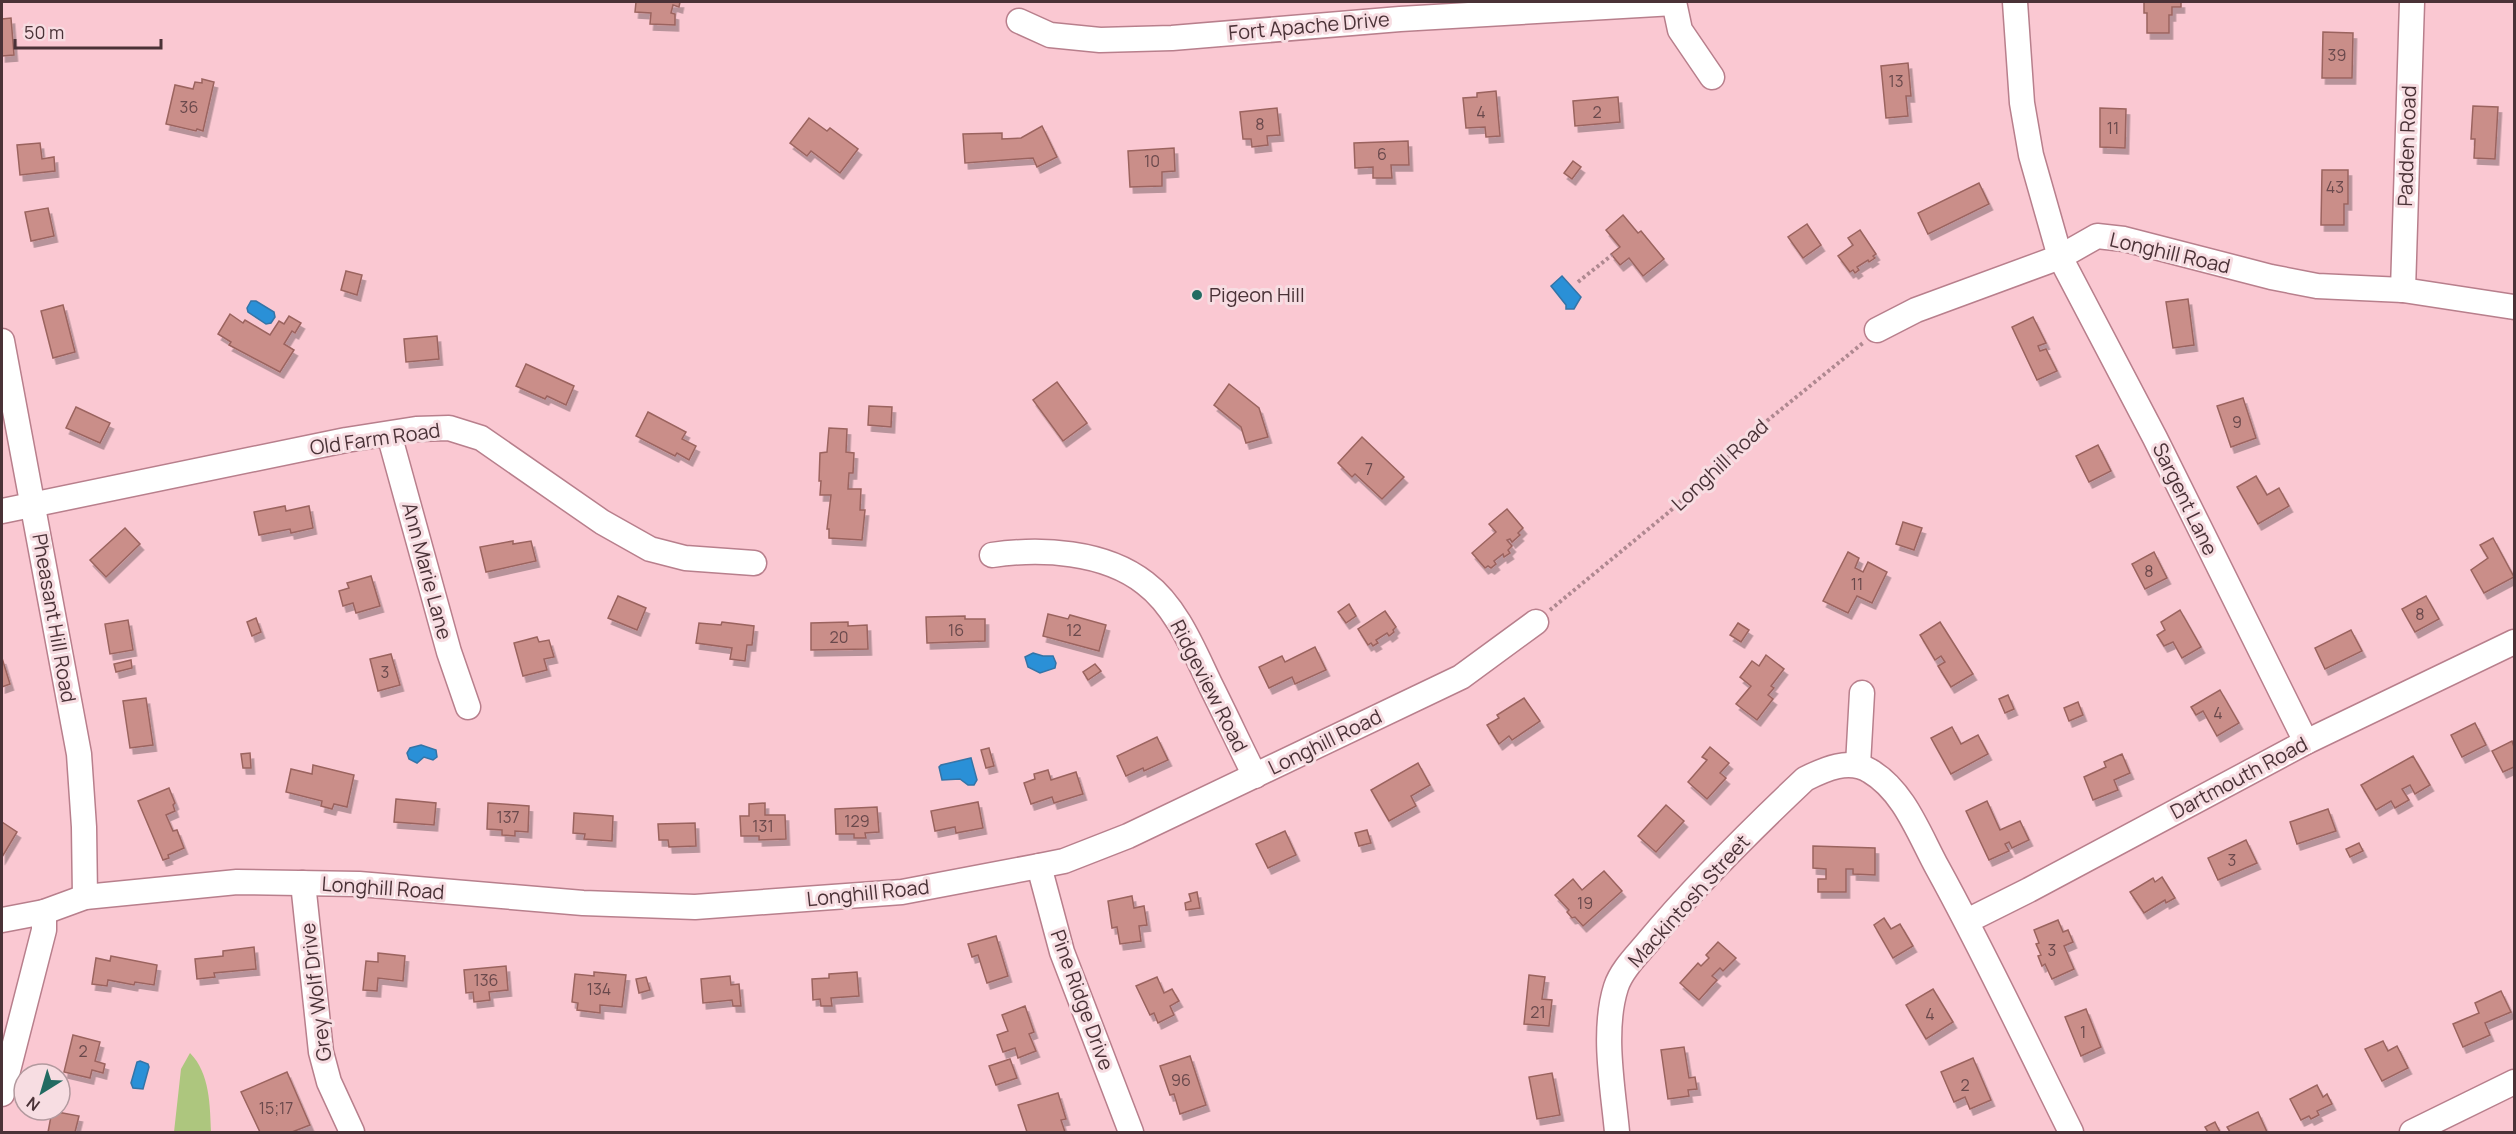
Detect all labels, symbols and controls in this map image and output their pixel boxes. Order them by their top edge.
street label: Fort Apache Drive [1227,5,1391,46]
scale bar [15,12,160,50]
text: 50 m [24,20,64,44]
house number: 39 [2328,44,2346,66]
house number: 13 [1888,70,1904,92]
street label: Padden Road [2391,85,2422,207]
house number: 36 [180,96,198,118]
house number: 4 [1476,101,1486,123]
house number: 2 [1592,101,1602,123]
house number: 8 [1255,113,1265,135]
house number: 11 [2107,117,2119,139]
house number: 6 [1377,143,1387,165]
house number: 10 [1144,150,1160,172]
house number: 43 [2326,176,2344,198]
street label: Longhill Road [2107,226,2233,280]
place label: Pigeon Hill [1209,281,1305,308]
marker: Pigeon Hill [1190,288,1204,302]
house number: 9 [2232,411,2242,433]
street label: Longhill Road [1665,413,1774,516]
street label: Old Farm Road [308,416,442,461]
street label: Sargent Lane [2147,438,2224,560]
house number: 7 [1365,458,1373,480]
street label: Ann Marie Lane [396,499,459,642]
street label: Pheasant Hill Road [26,531,83,705]
house number: 8 [2144,560,2154,582]
house number: 11 [1851,573,1863,595]
house number: 8 [2415,603,2425,625]
street label: Ridgeview Road [1164,615,1254,757]
house number: 16 [948,619,964,641]
house number: 12 [1066,619,1082,641]
house number: 20 [830,626,848,648]
house number: 3 [381,661,389,683]
street label: Longhill Road [1264,702,1386,781]
house number: 4 [2213,702,2223,724]
street label: Dartmouth Road [2165,730,2312,825]
house number: 137 [496,806,520,828]
house number: 129 [844,810,870,832]
house number: 131 [752,815,774,837]
street label: Mackintosh Street [1622,828,1756,973]
house number: 3 [2228,849,2236,871]
street label: Longhill Road [321,870,445,905]
street label: Longhill Road [805,873,931,912]
house number: 19 [1577,892,1593,914]
street label: Grey Wolf Drive [294,921,337,1063]
street label: Pine Ridge Drive [1045,926,1120,1074]
house number: 3 [2048,939,2056,961]
house number: 136 [473,969,499,991]
house number: 134 [587,978,611,1000]
house number: 21 [1530,1001,1546,1023]
house number: 4 [1925,1003,1935,1025]
house number: 1 [2080,1021,2086,1043]
house number: 2 [78,1040,88,1062]
north arrow [12,1062,72,1122]
house number: 96 [1171,1069,1191,1091]
house number: 2 [1960,1074,1970,1096]
text: N [22,1092,44,1116]
house number: 15;17 [259,1097,293,1119]

